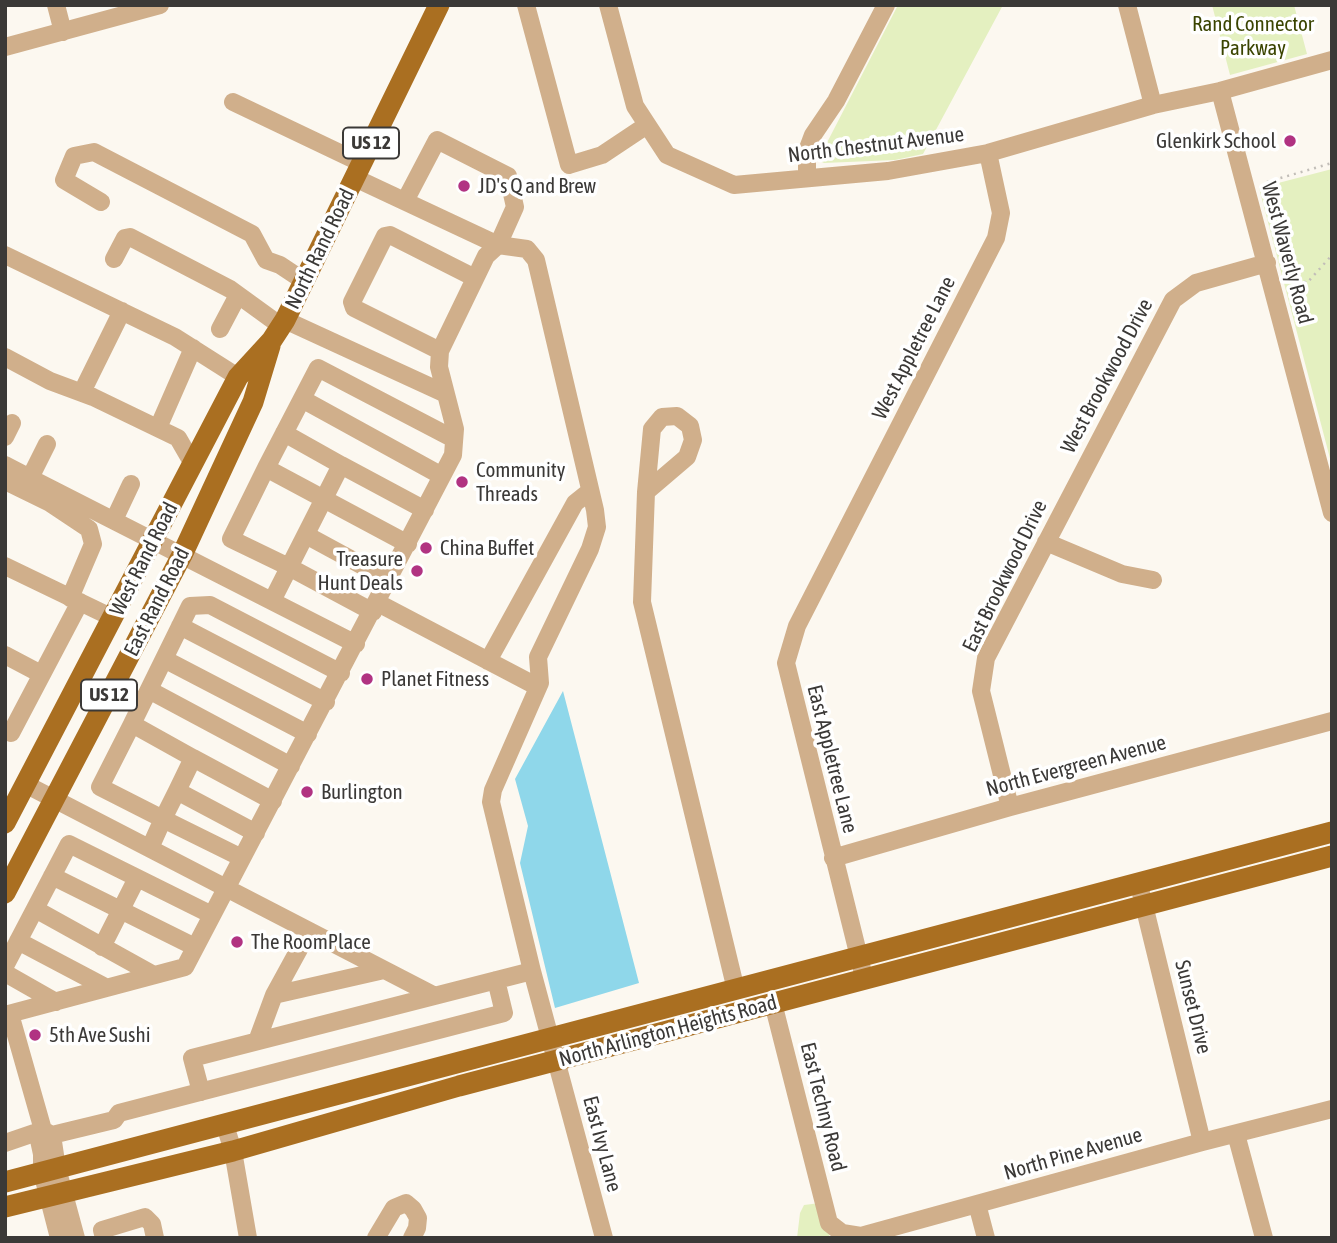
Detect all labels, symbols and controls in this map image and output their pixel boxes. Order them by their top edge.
park label: Rand Connector Parkway [1192,11,1314,61]
street label: North Chestnut Avenue [786,122,966,168]
road number: US 12 [343,127,399,158]
place label: Glenkirk School [1156,128,1276,154]
marker: Glenkirk School [1282,133,1298,149]
place label: JD's Q and Brew [478,173,596,199]
marker: JD's Q and Brew [456,178,472,194]
street label: West Waverly Road [1256,179,1318,327]
street label: North Rand Road [280,185,360,313]
street label: West Appletree Lane [867,272,961,424]
street label: West Brookwood Drive [1056,294,1158,458]
place label: Community Threads [476,457,565,507]
marker: Community Threads [454,474,470,490]
street label: East Brookwood Drive [957,496,1053,656]
street label: West Rand Road [105,498,183,620]
place label: China Buffet [440,535,534,561]
marker: China Buffet [418,540,434,556]
street label: East Rand Road [119,544,195,660]
place label: Treasure Hunt Deals [318,546,403,596]
marker: Treasure Hunt Deals [409,563,425,579]
place label: Planet Fitness [381,666,489,692]
marker: Planet Fitness [359,671,375,687]
road number: US 12 [81,680,137,710]
street label: East Appletree Lane [801,682,863,836]
street label: North Evergreen Avenue [983,730,1169,802]
place label: Burlington [321,779,403,805]
marker: Burlington [299,784,315,800]
place label: The RoomPlace [251,929,371,955]
marker: The RoomPlace [229,934,245,950]
street label: Sunset Drive [1169,957,1217,1057]
street label: North Arlington Heights Road [556,990,780,1072]
place label: 5th Ave Sushi [49,1022,151,1048]
marker: 5th Ave Sushi [27,1027,43,1043]
street label: East Techny Road [795,1040,851,1174]
street label: East Ivy Lane [577,1093,627,1195]
street label: North Pine Avenue [1001,1122,1145,1186]

